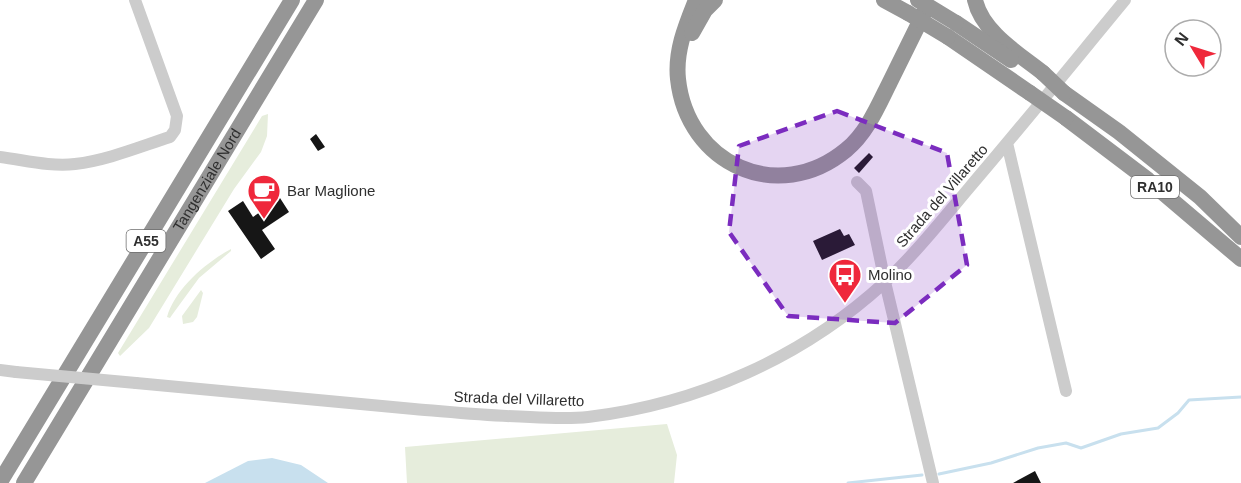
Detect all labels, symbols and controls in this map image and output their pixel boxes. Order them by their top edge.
north arrow [1163,18,1223,78]
text: N [1171,29,1192,49]
street label: Tangenziale Nord [169,125,244,234]
street label: Strada del Villaretto [892,141,991,251]
cafe icon: Bar Maglione [246,173,282,220]
road number: RA10 [1131,176,1179,198]
place label: Bar Maglione [287,182,375,199]
road number: A55 [126,230,166,252]
bus stop icon: Molino [827,257,863,304]
place label: Molino [868,266,912,283]
street label: Strada del Villaretto [453,388,585,409]

